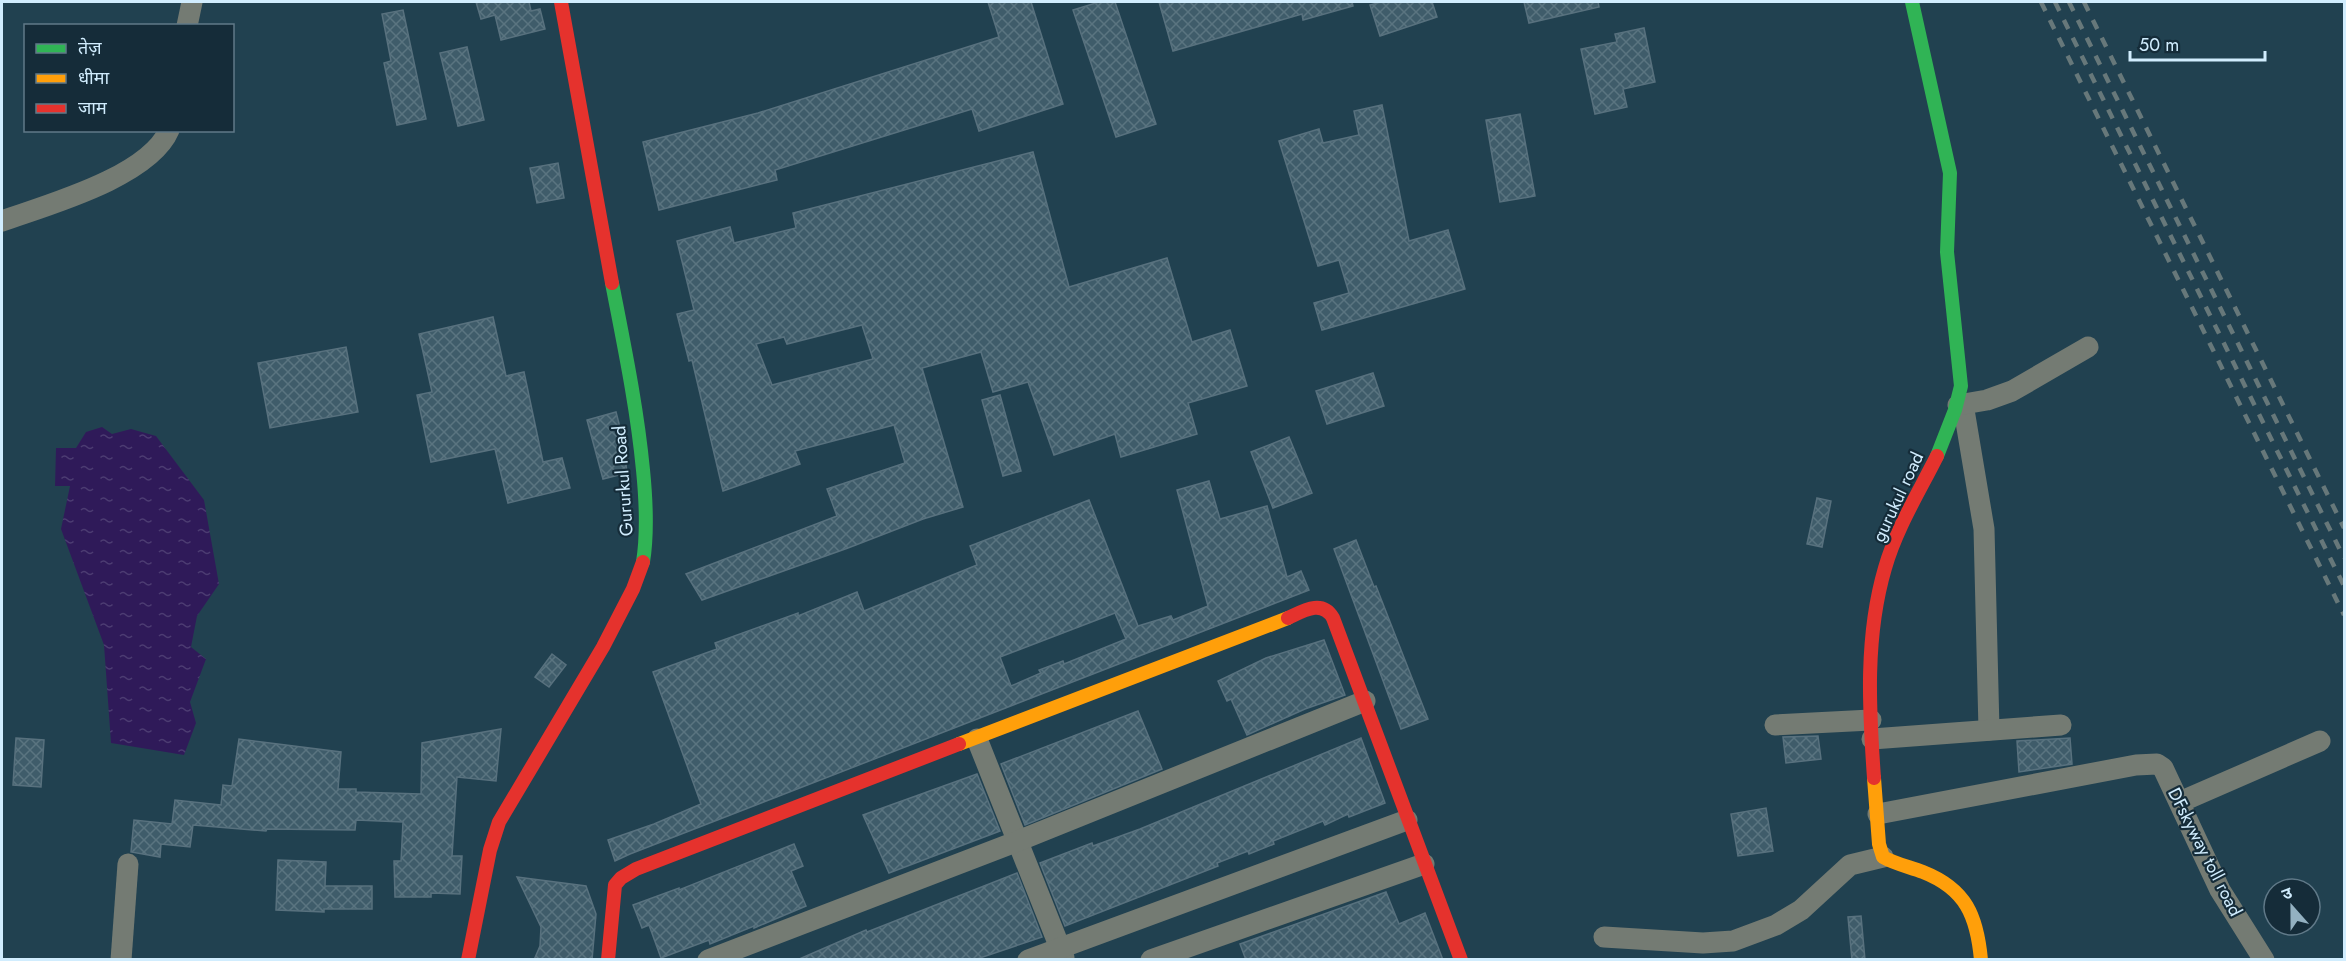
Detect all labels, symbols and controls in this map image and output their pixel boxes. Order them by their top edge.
legend [24,24,234,132]
scale bar [2130,24,2265,62]
text: 50 m [2139,32,2179,58]
text: तेज़ [78,35,102,61]
text: धीमा [78,65,109,91]
text: जाम [78,95,108,121]
street label: Gururkul Road [606,425,640,537]
street label: gurukul road [1866,448,1930,546]
street label: DFskyway toll road [2161,783,2249,921]
north arrow [2262,877,2322,937]
text: उ [2278,881,2296,906]

